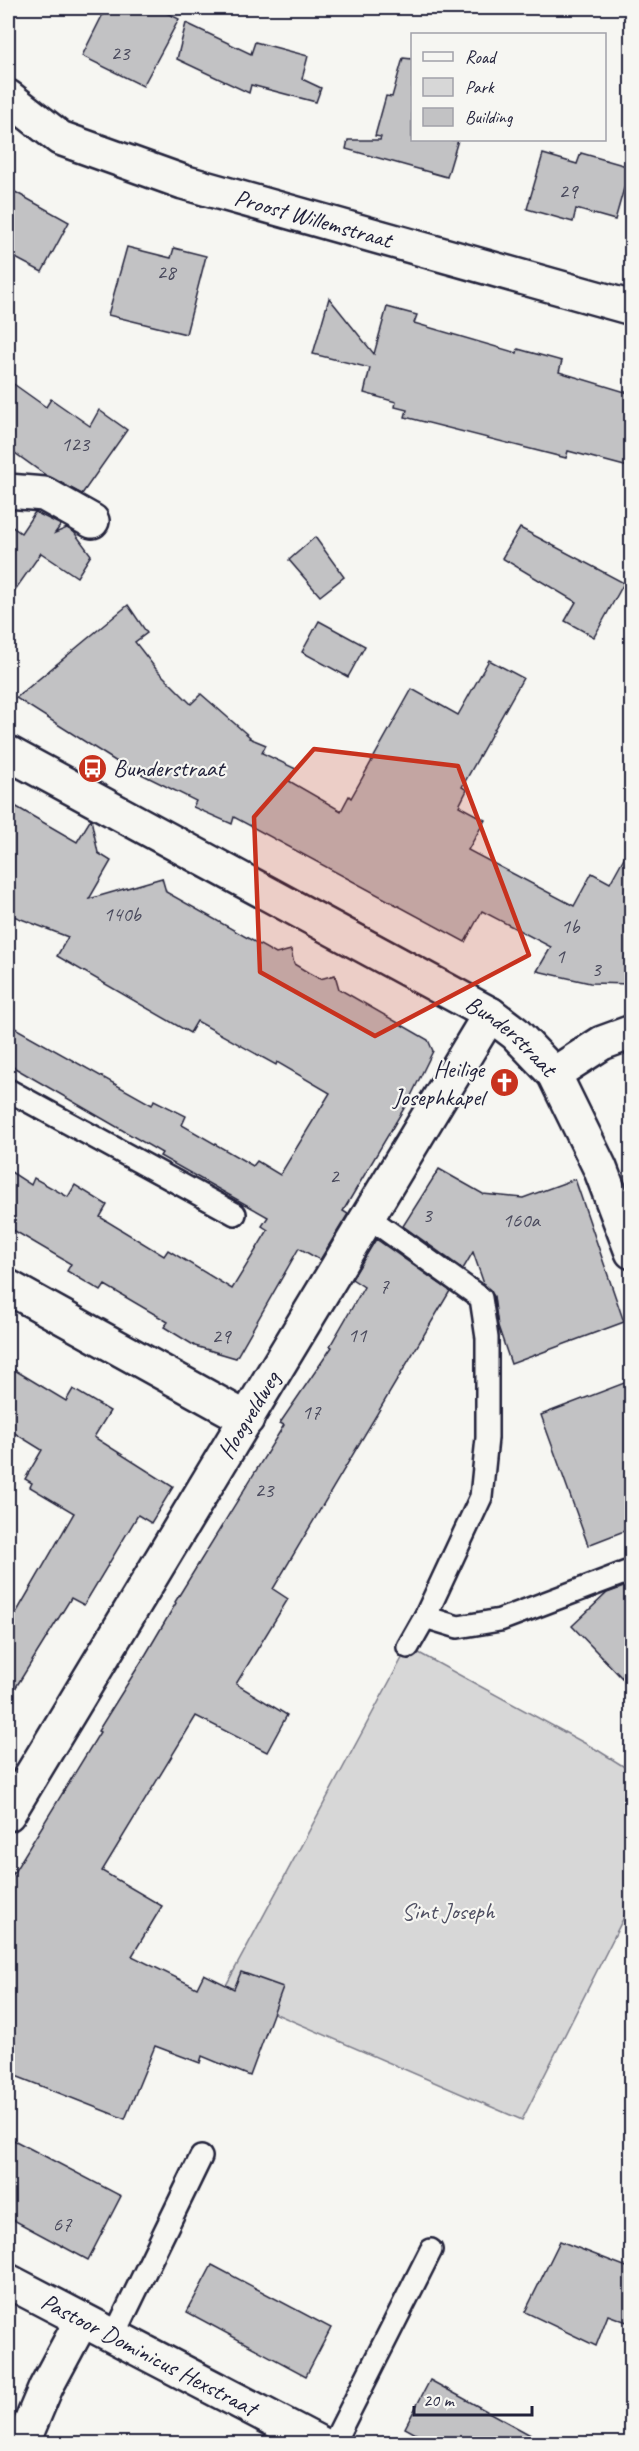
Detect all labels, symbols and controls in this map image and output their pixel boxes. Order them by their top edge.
legend [411,33,606,141]
house number: 23 [111,40,131,66]
text: Road [465,46,498,68]
text: Park [465,76,495,98]
text: Building [465,106,514,128]
house number: 29 [559,178,579,204]
street label: Proost Willemstraat [231,182,397,255]
house number: 28 [157,259,178,285]
house number: 123 [61,431,91,457]
bus stop icon: Bunderstraat [76,752,108,784]
place label: Bunderstraat [113,753,226,783]
house number: 140b [103,901,143,927]
house number: 1b [561,913,581,939]
house number: 1 [555,943,566,969]
house number: 3 [591,956,602,982]
street label: Bunderstraat [460,989,565,1084]
place label: Heilige Josephkapel [392,1054,488,1112]
church icon: Heilige Josephkapel [489,1067,521,1099]
house number: 2 [329,1163,340,1189]
house number: 3 [422,1202,433,1228]
house number: 160a [502,1207,542,1233]
house number: 7 [379,1273,390,1299]
house number: 11 [348,1322,368,1348]
house number: 29 [212,1323,232,1349]
street label: Hoogveldweg [211,1364,287,1464]
house number: 17 [302,1399,322,1425]
house number: 23 [255,1477,275,1503]
park label: Sint Joseph [402,1896,496,1926]
house number: 67 [53,2211,73,2237]
street label: Pastoor Dominicus Hexstraat [36,2286,264,2424]
scale bar [414,2379,532,2417]
text: 20 m [423,2389,456,2411]

